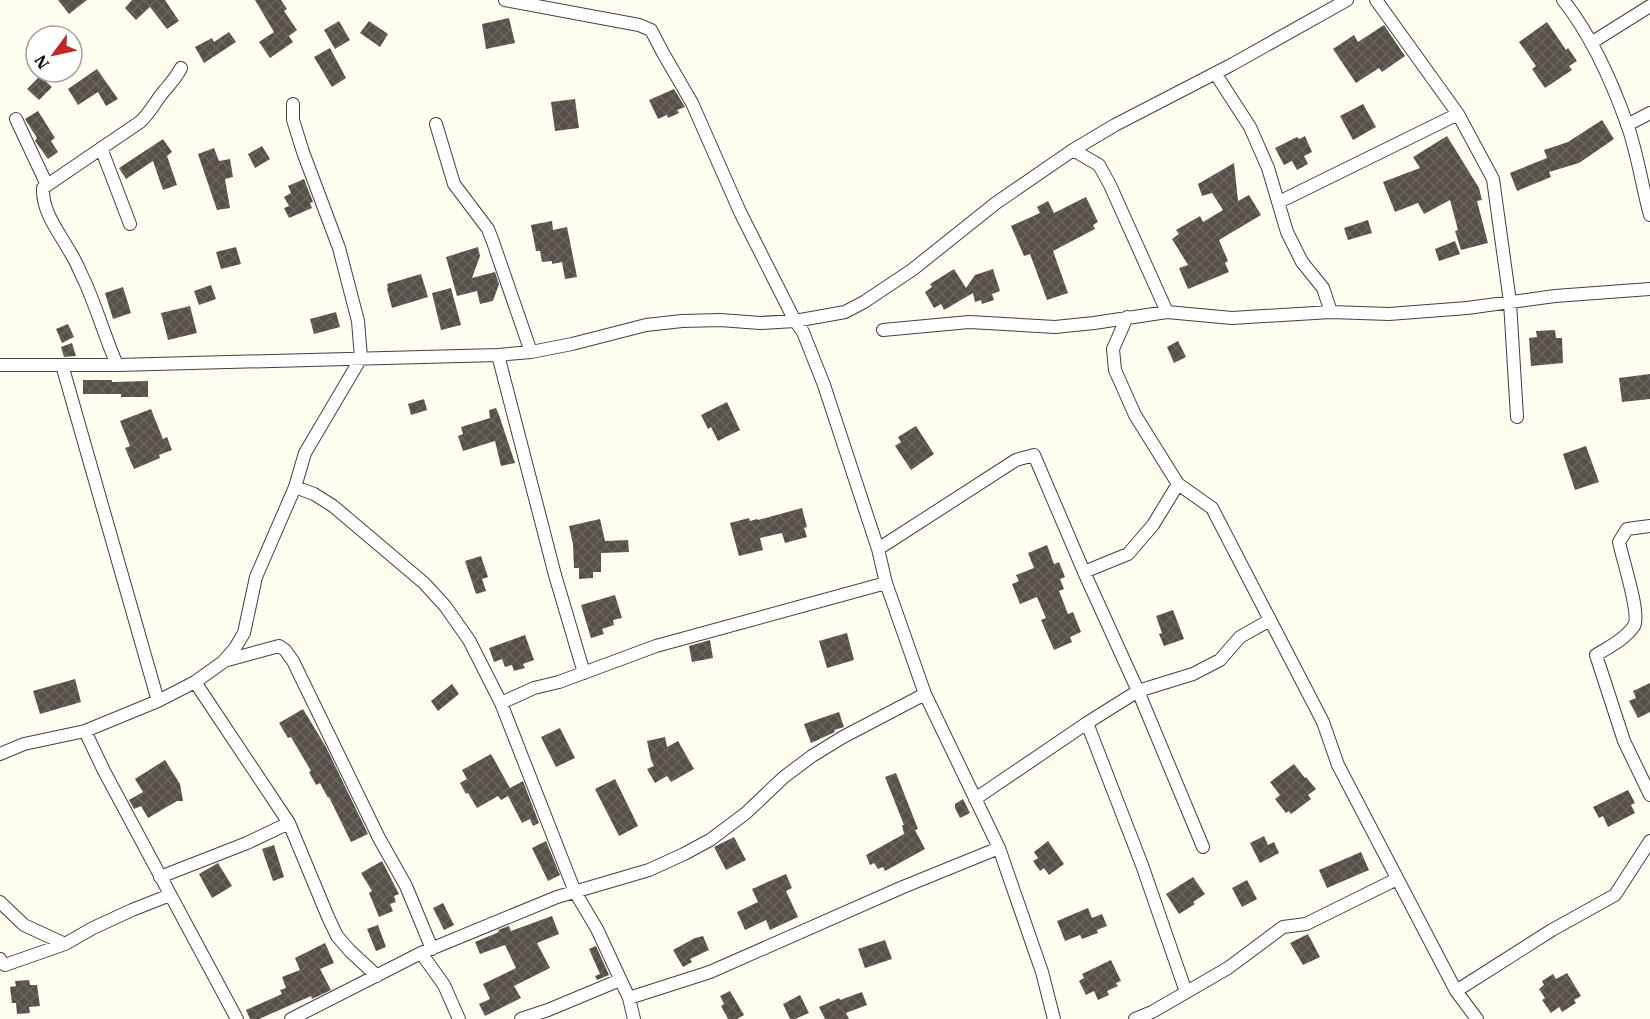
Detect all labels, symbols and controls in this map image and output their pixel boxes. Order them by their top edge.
north arrow [24,24,84,84]
text: N [30,51,53,73]

